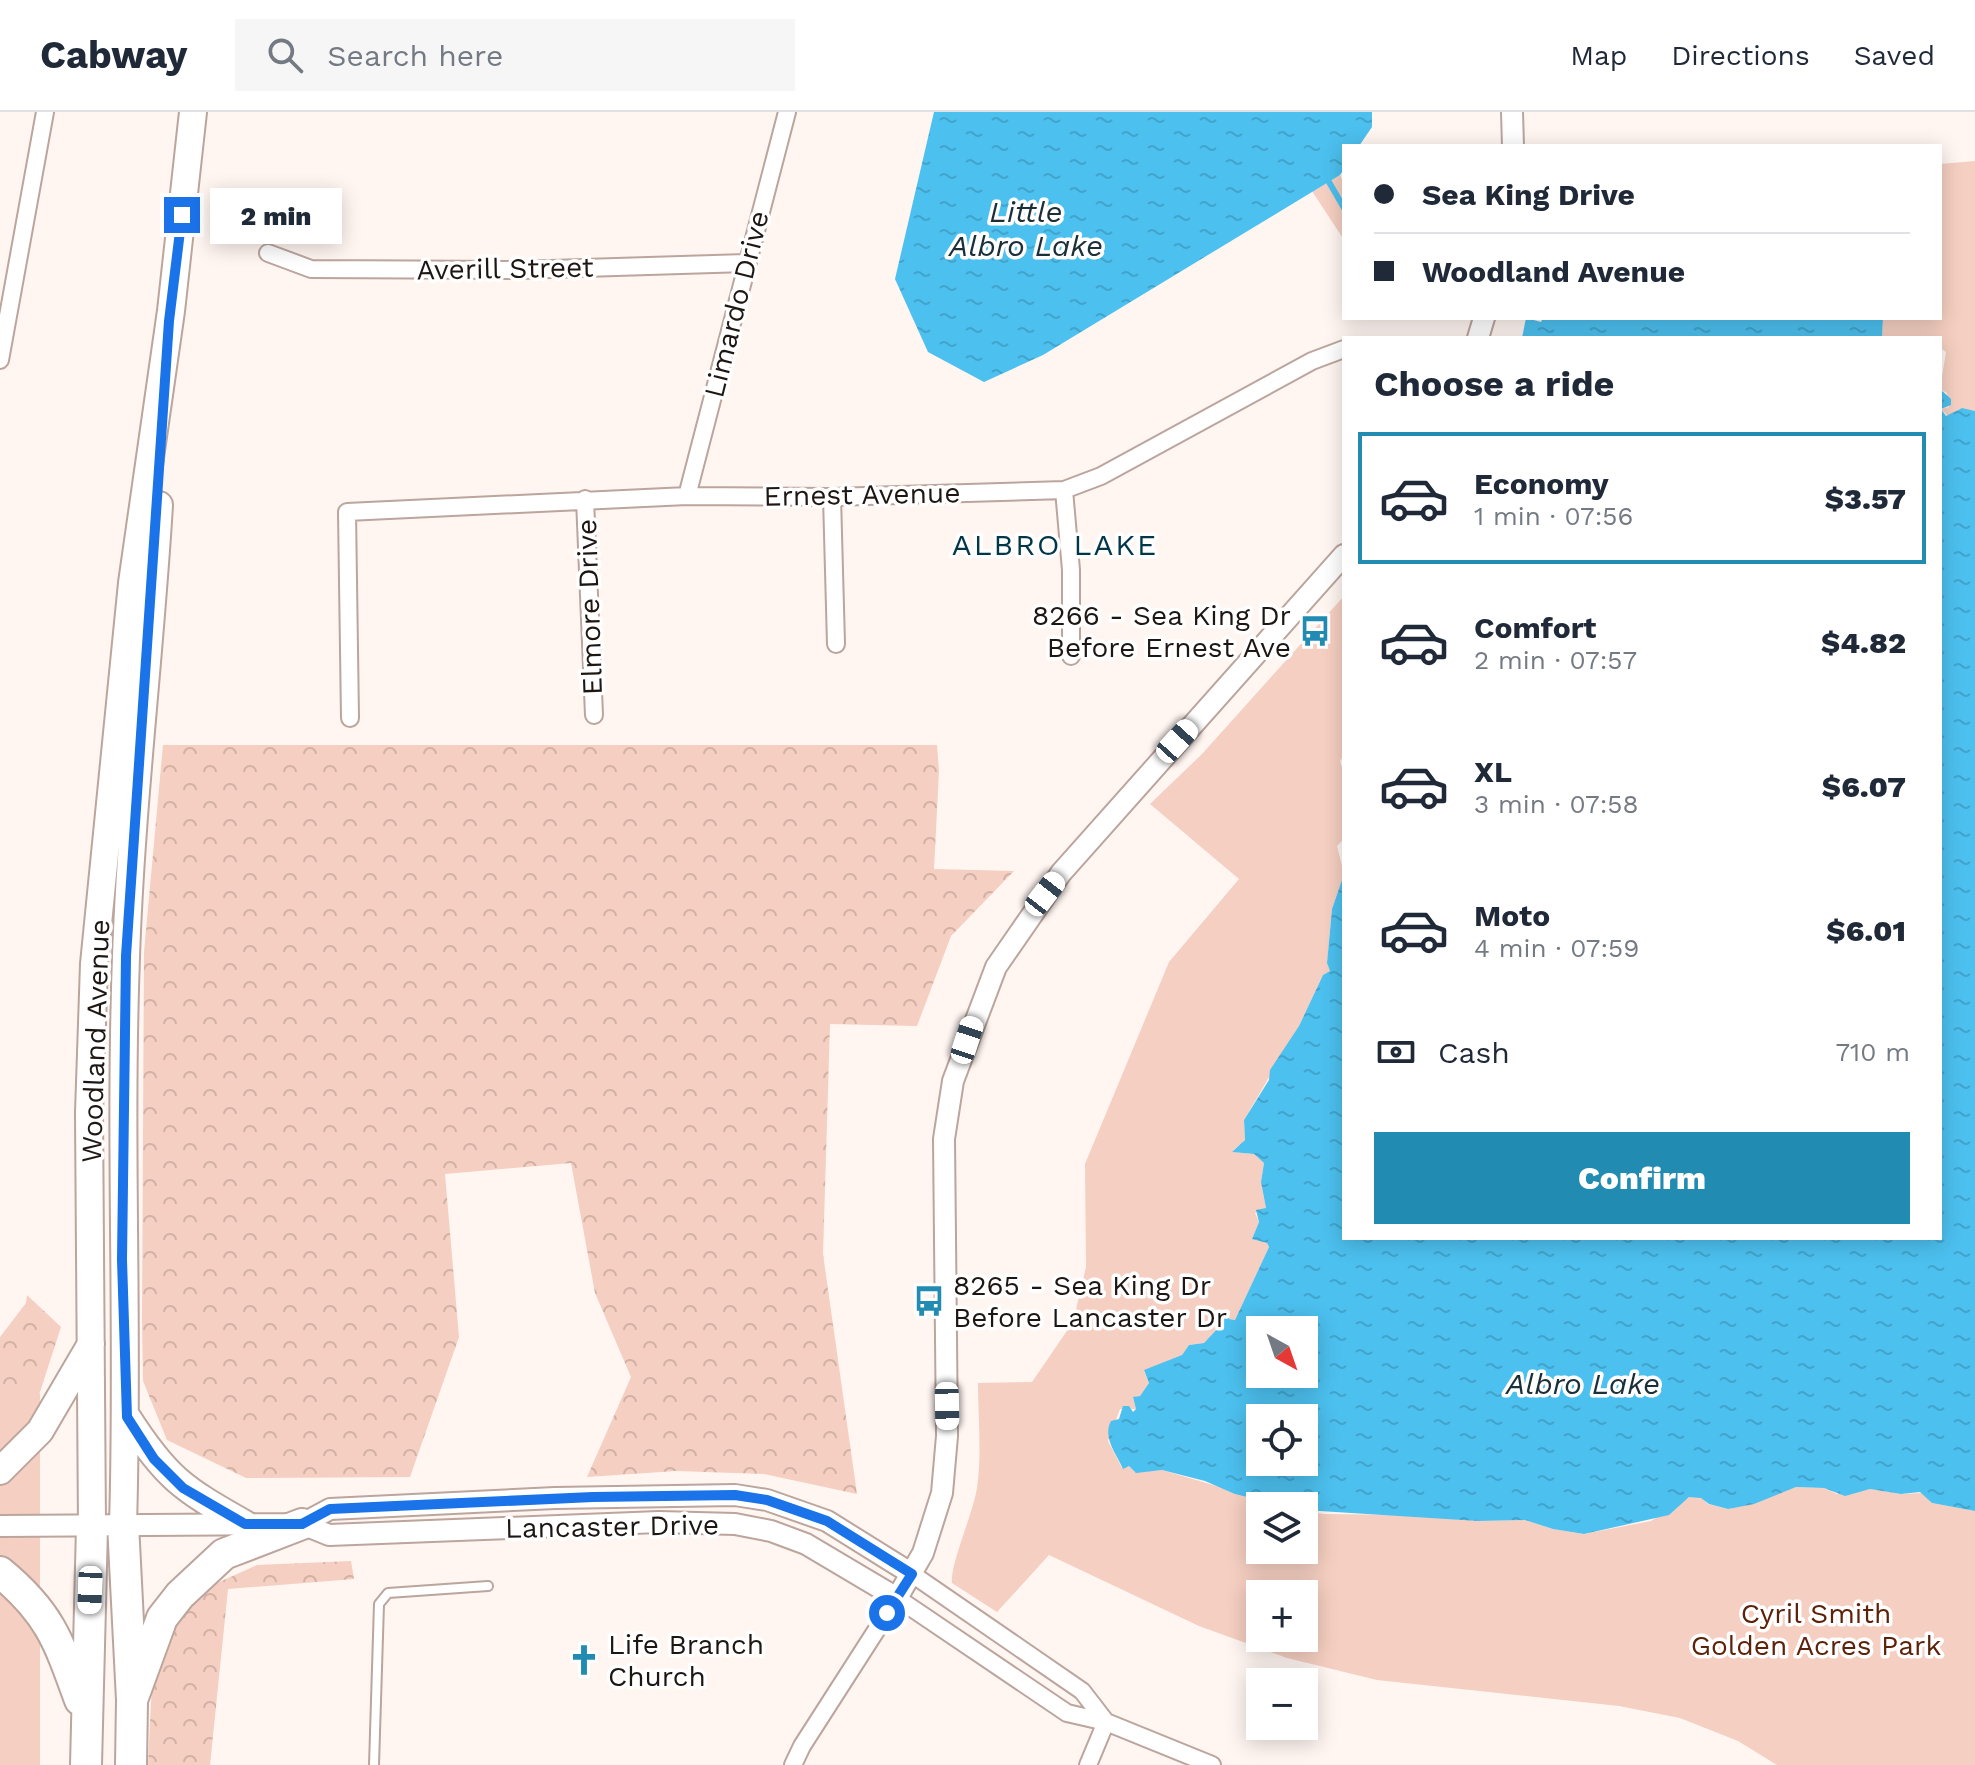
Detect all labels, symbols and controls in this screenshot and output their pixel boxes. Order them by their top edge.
search box [235,19,795,91]
text: Cabway [40,33,187,77]
icon: search [263,33,307,77]
text: Search here [327,38,503,73]
text: Map [1570,39,1627,72]
text: Directions [1671,39,1810,72]
text: Saved [1854,39,1935,72]
text: Sea King Drive [1422,177,1635,212]
callout: 2 min [210,187,342,243]
water label: Little Albro Lake [947,194,1103,263]
route end [164,197,200,233]
text: 2 min [241,201,311,231]
street label: Limardo Drive [697,207,776,401]
street label: Averill Street [416,250,594,287]
text: Woodland Avenue [1422,254,1685,289]
text: Choose a ride [1374,363,1614,405]
icon: car [1378,462,1450,534]
text: Economy [1474,466,1609,501]
street label: Ernest Avenue [763,476,961,513]
text: $3.57 [1825,481,1906,516]
text: 1 min · 07:56 [1474,501,1633,531]
street label: Elmore Drive [570,518,609,696]
district label: ALBRO LAKE [952,527,1158,562]
place label: 8266 - Sea King Dr Before Ernest Ave [1032,599,1291,664]
icon: car [1378,606,1450,678]
text: Comfort [1474,610,1596,645]
bus stop icon: 8266 - Sea King Dr Before Ernest Ave [1298,614,1332,648]
text: $4.82 [1821,625,1906,660]
text: 2 min · 07:57 [1474,645,1637,675]
car [1152,715,1202,767]
icon: car [1378,750,1450,822]
text: XL [1474,754,1512,789]
text: $6.07 [1822,769,1906,804]
text: 3 min · 07:58 [1474,789,1639,819]
car [1021,868,1069,920]
icon: car [1378,894,1450,966]
text: Moto [1474,898,1550,933]
text: $6.01 [1826,913,1906,948]
street label: Woodland Avenue [75,919,116,1163]
text: 4 min · 07:59 [1474,933,1639,963]
car [948,1013,986,1067]
icon: cash [1374,1030,1418,1074]
text: Cash [1438,1035,1510,1070]
text: 710 m [1835,1037,1910,1067]
button: Confirm [1374,1132,1910,1224]
place label: 8265 - Sea King Dr Before Lancaster Dr [953,1269,1227,1334]
bus stop icon: 8265 - Sea King Dr Before Lancaster Dr [912,1284,946,1318]
north arrow [1246,1316,1318,1388]
map controls [1246,1316,1318,1740]
water label: Albro Lake [1504,1366,1660,1401]
car [935,1382,959,1430]
button: locate [1246,1404,1318,1476]
button: layers [1246,1492,1318,1564]
street label: Lancaster Drive [505,1508,719,1545]
car [77,1566,103,1614]
button: + [1246,1580,1318,1652]
route start [869,1595,905,1631]
park label: Cyril Smith Golden Acres Park [1691,1597,1941,1662]
place label: Life Branch Church [608,1628,764,1693]
church icon: Life Branch Church [567,1643,601,1677]
button: − [1246,1668,1318,1740]

